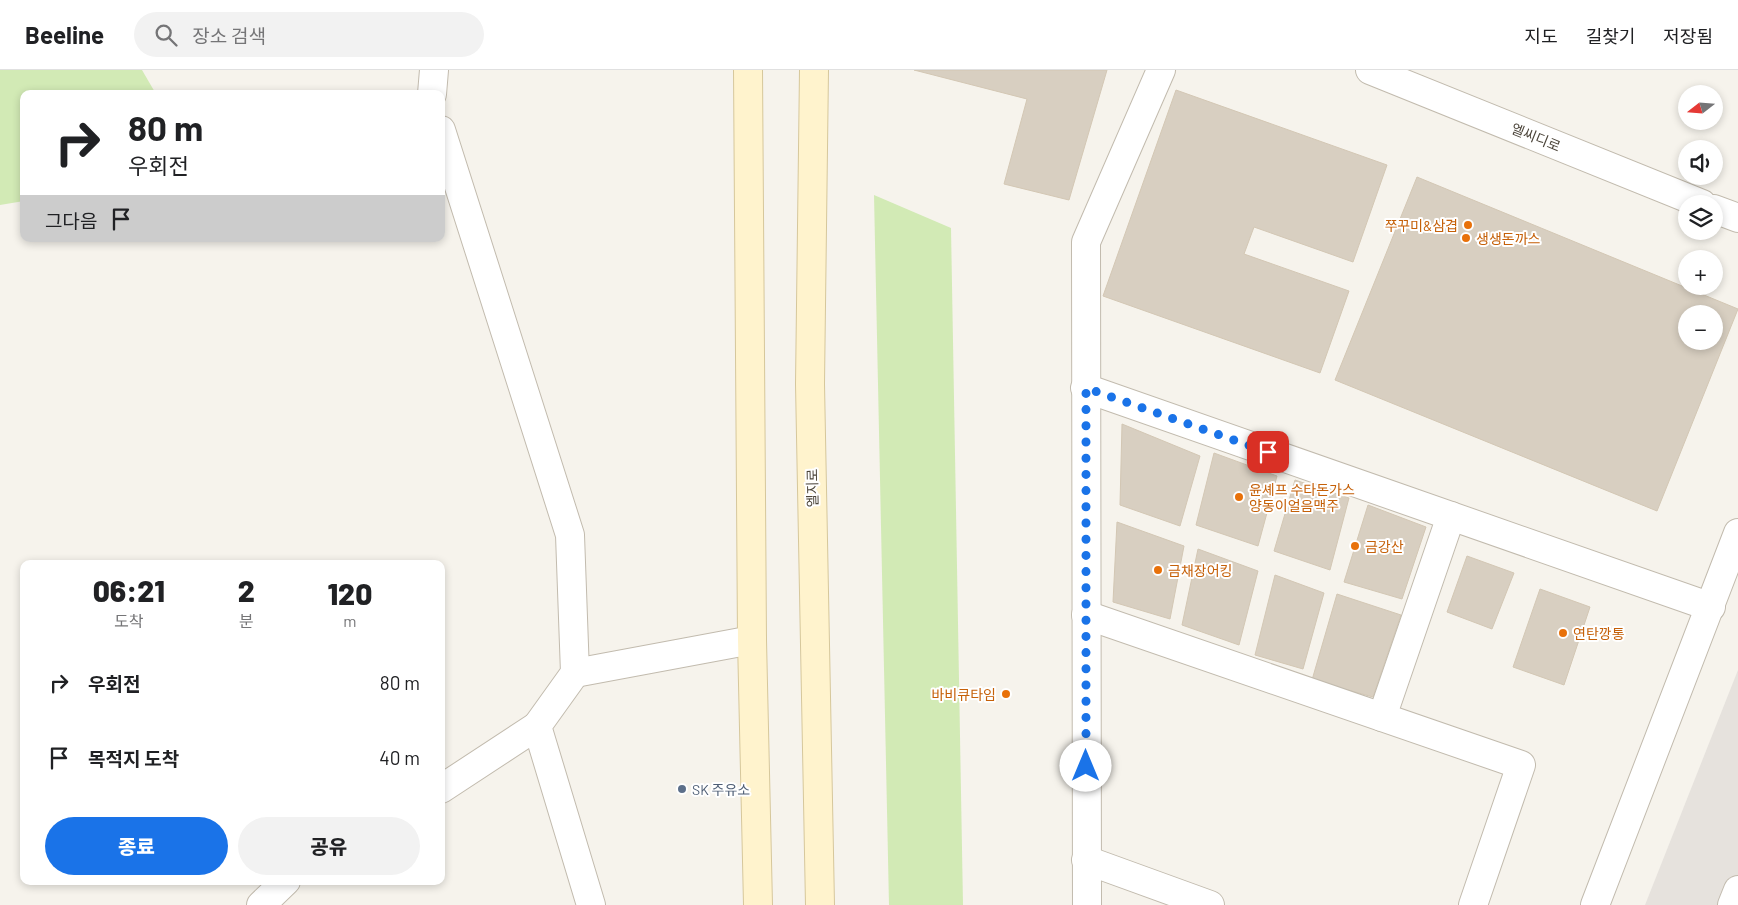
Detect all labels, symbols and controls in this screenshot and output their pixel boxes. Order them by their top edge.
search box [134,12,484,57]
text: Beeline [25,20,104,49]
icon: search [152,21,180,49]
text: 장소 검색 [192,24,266,47]
text: 지도 [1525,25,1558,47]
text: 길찾기 [1586,25,1635,47]
text: 저장됨 [1663,25,1713,47]
north arrow [1678,85,1722,130]
map controls [1678,85,1723,350]
text: 80 m [128,106,203,148]
icon: right [45,110,110,175]
street label: 엘씨디로 [1509,119,1563,155]
button: sound [1678,140,1723,185]
text: 우회전 [128,152,189,178]
button: layers [1678,195,1723,240]
icon: arrive [107,205,135,233]
text: 그다음 [45,209,97,232]
place label: 쭈꾸미&삼겹 [1384,217,1458,234]
marker: 쭈꾸미&삼겹 [1462,219,1474,231]
place label: 생생돈까스 [1476,230,1541,247]
marker: 생생돈까스 [1460,232,1472,244]
button: + [1678,250,1723,295]
button: − [1678,305,1723,350]
pin [1247,431,1289,473]
icon: arrive [1254,438,1282,466]
street label: 엘지로 [803,468,821,507]
place label: 윤셰프 수타돈가스 양동이얼음맥주 [1249,481,1355,514]
marker: 윤셰프 수타돈가스 양동이얼음맥주 [1233,491,1245,503]
place label: 금강산 [1365,538,1404,555]
marker: 금강산 [1349,540,1361,552]
place label: 금채장어킹 [1168,562,1232,579]
marker: 금채장어킹 [1152,564,1164,576]
text: 06:21 [93,572,165,608]
text: 2 [238,572,255,608]
text: 120 [327,575,372,611]
text: 도착 [114,611,144,630]
text: 분 [239,611,254,630]
text: m [343,611,356,630]
place label: 연탄깡통 [1573,625,1625,642]
marker: 연탄깡통 [1557,627,1569,639]
icon: right [45,669,73,697]
text: 80 m [380,671,420,694]
text: 우회전 [88,672,140,695]
place label: 바비큐타임 [932,686,996,703]
marker: 바비큐타임 [1000,688,1012,700]
position arrow [1059,739,1111,791]
icon: arrive [45,744,73,772]
text: 40 m [379,746,420,769]
text: 목적지 도착 [88,747,179,770]
place label: SK 주유소 [692,781,750,798]
marker: SK 주유소 [676,783,688,795]
button: 종료 [45,817,228,875]
button: 공유 [238,817,420,875]

